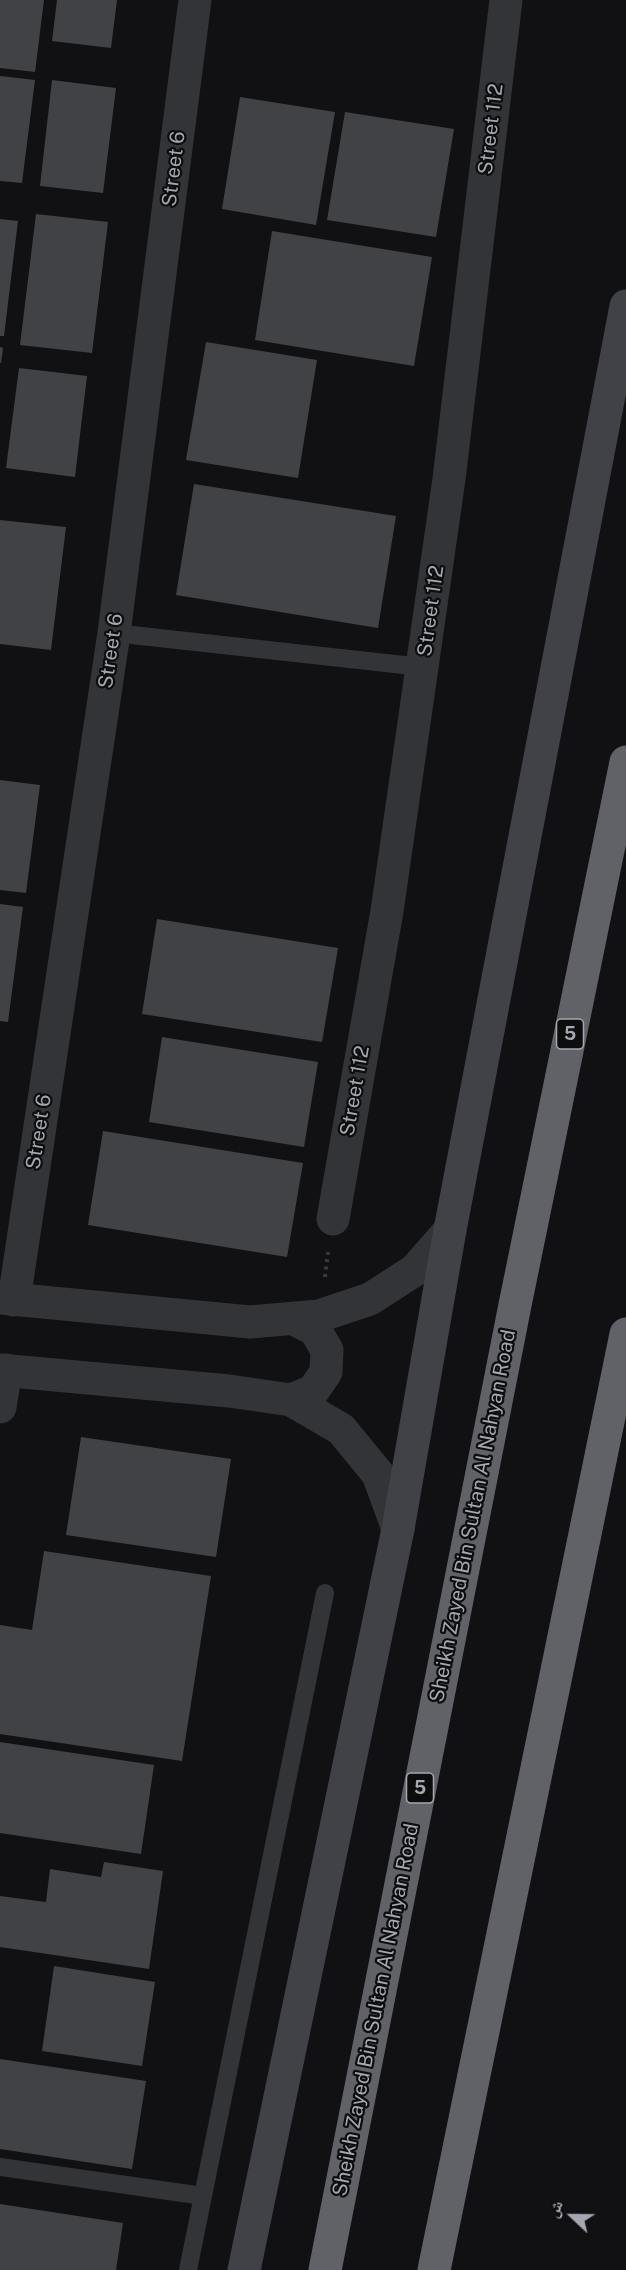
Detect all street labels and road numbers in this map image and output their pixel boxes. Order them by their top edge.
street label: Street 112 [474,82,508,176]
street label: Street 6 [157,130,191,208]
street label: Street 112 [413,564,449,658]
street label: Street 6 [94,612,128,690]
road number: 5 [556,1019,584,1049]
street label: Street 112 [335,1044,375,1138]
street label: Street 6 [21,1093,57,1171]
street label: Sheikh Zayed Bin Sultan Al Nahyan Road [425,1328,521,1704]
road number: 5 [406,1773,434,1803]
street label: Sheikh Zayed Bin Sultan Al Nahyan Road [328,1822,424,2198]

